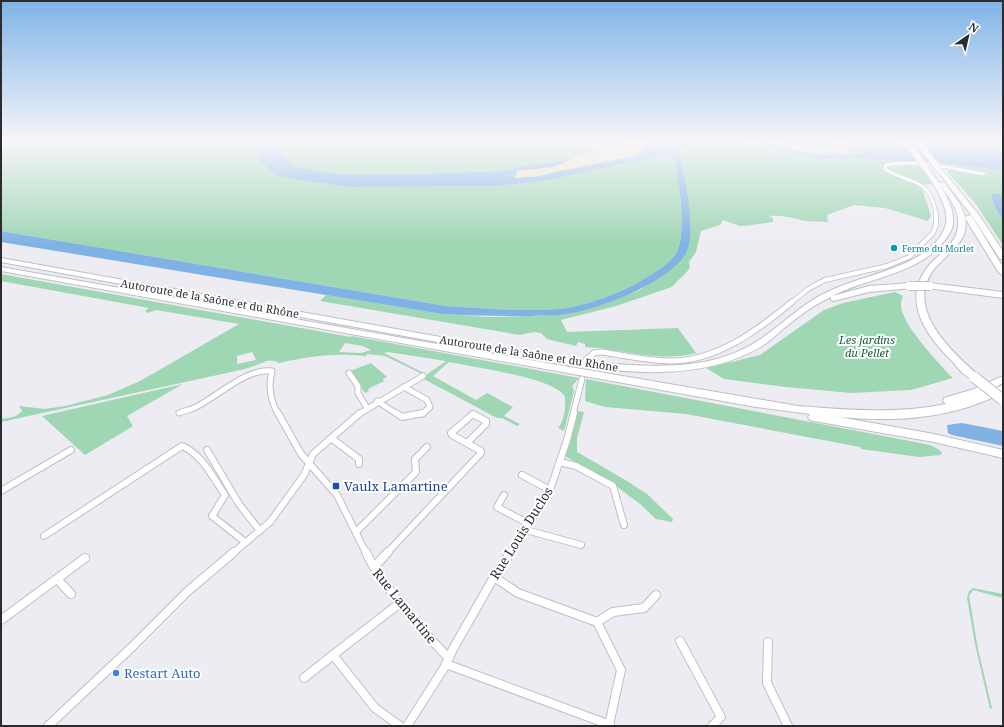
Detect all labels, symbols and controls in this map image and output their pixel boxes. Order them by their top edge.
north arrow [948,16,988,56]
text: N [966,19,982,36]
place label: Ferme du Morlet [902,242,974,255]
marker: Ferme du Morlet [889,243,899,253]
street label: Autoroute de la Saône et du Rhône [120,275,301,321]
street label: Autoroute de la Saône et du Rhône [438,331,620,375]
park label: Les jardins du Pellet [838,332,895,360]
place label: Vaulx Lamartine [344,477,448,495]
marker: Vaulx Lamartine [331,481,341,491]
street label: Rue Louis Duclos [485,483,557,583]
street label: Rue Lamartine [369,564,441,648]
place label: Restart Auto [124,664,201,682]
marker: Restart Auto [111,668,121,678]

